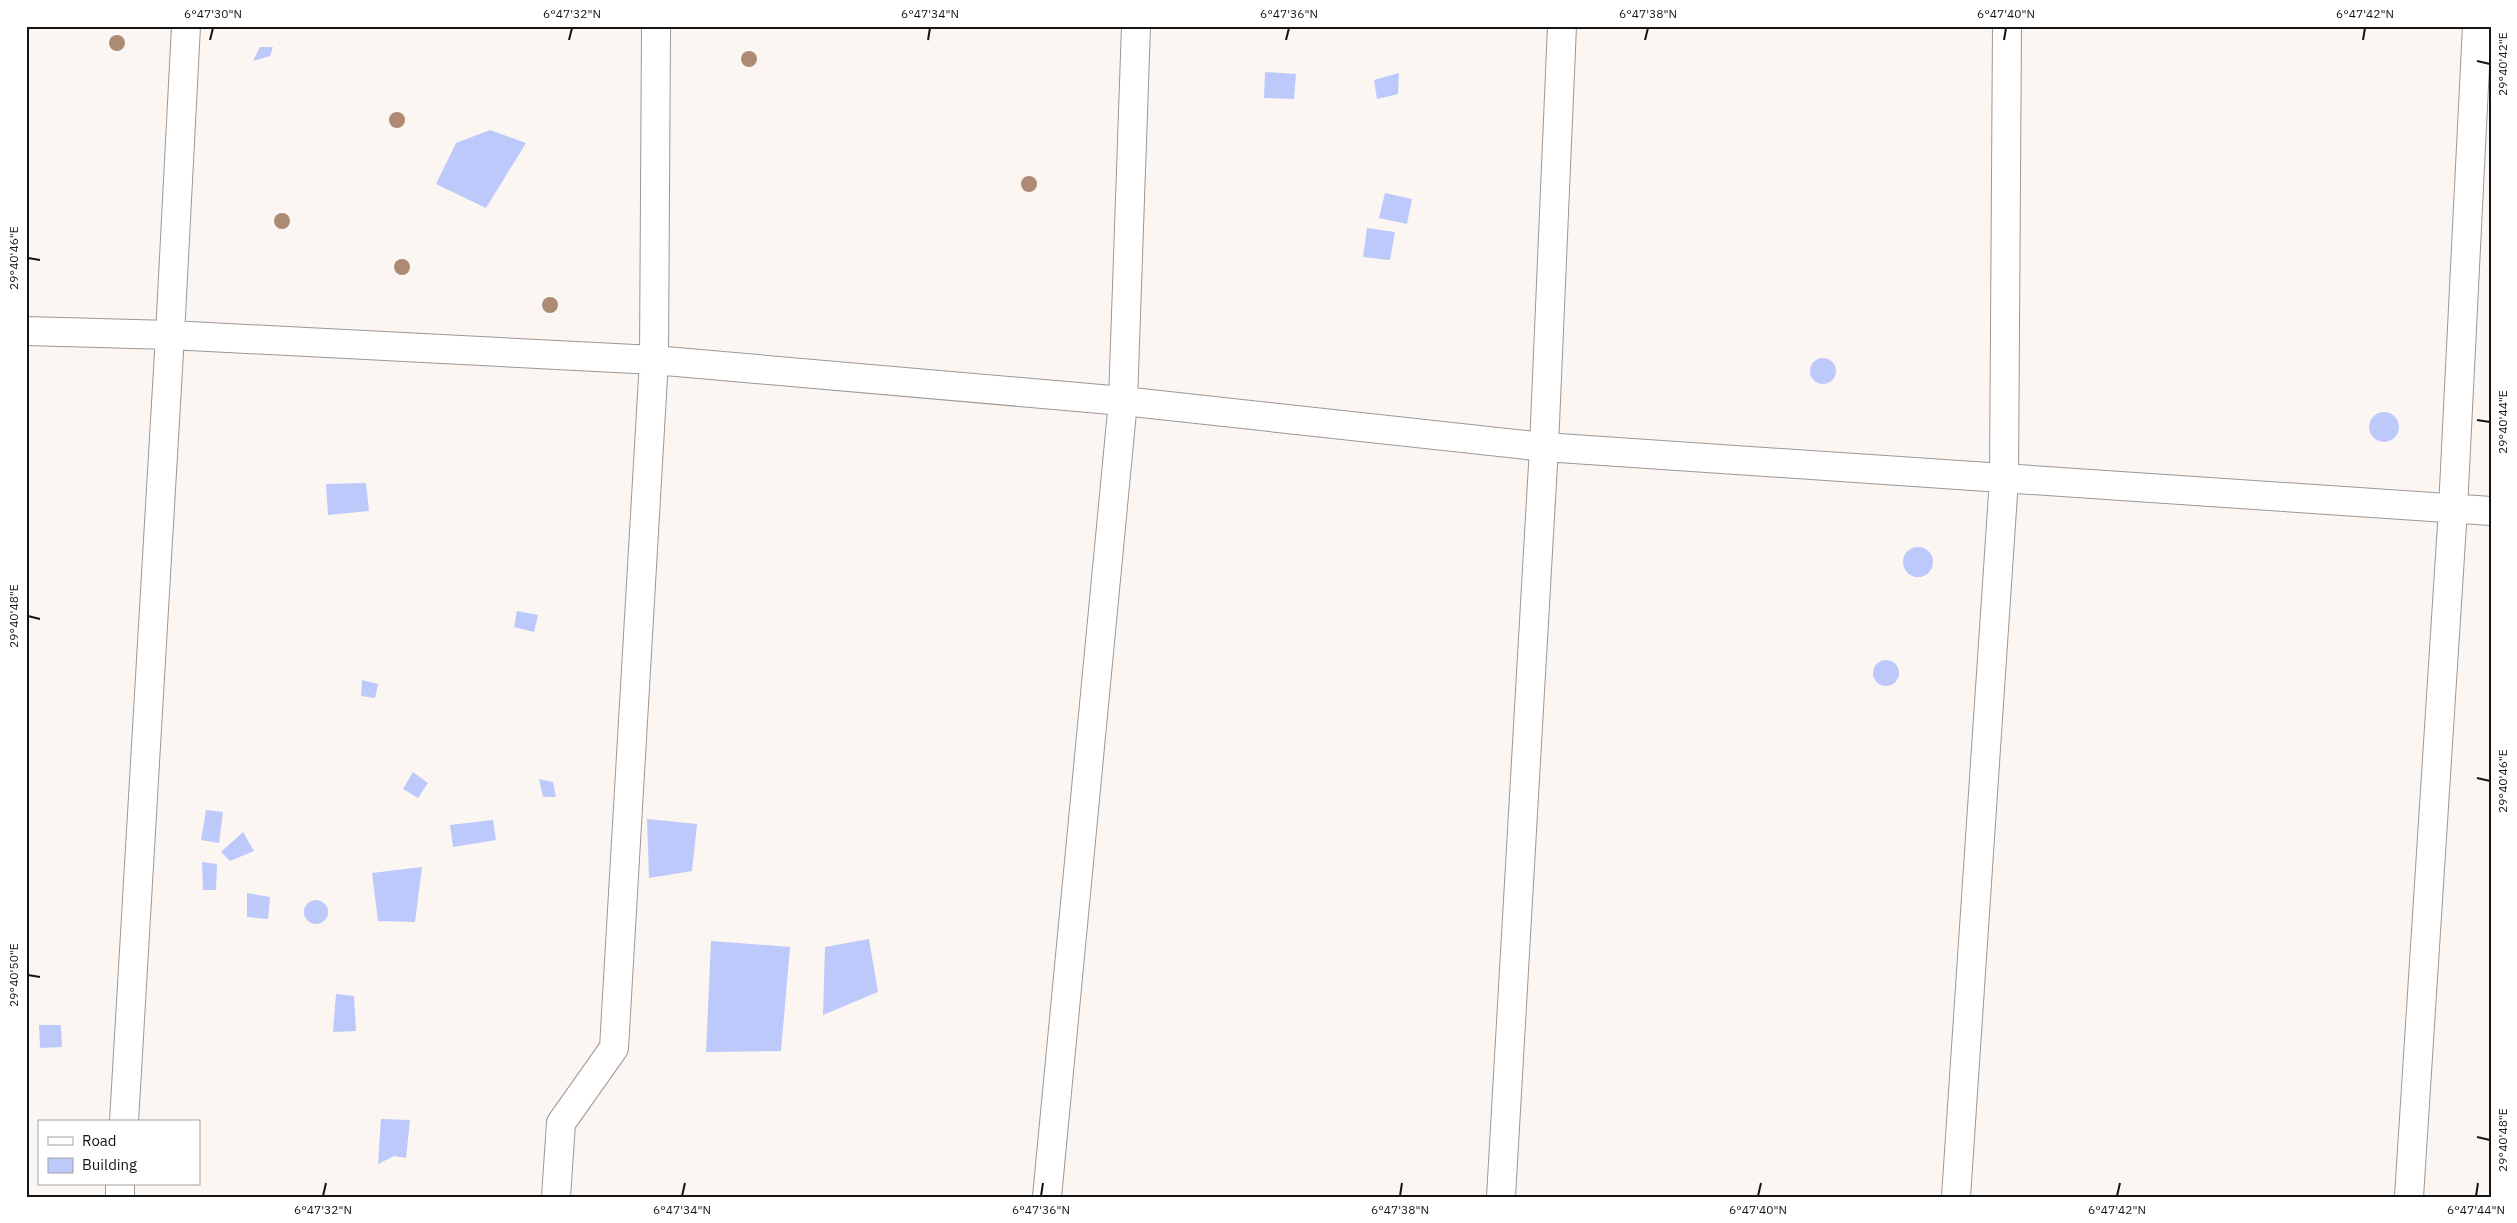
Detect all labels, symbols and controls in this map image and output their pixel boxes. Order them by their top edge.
text: 6°47'30"N [184,6,242,21]
text: 6°47'32"N [543,6,601,21]
text: 6°47'34"N [901,6,959,21]
text: 6°47'36"N [1260,6,1318,21]
text: 6°47'38"N [1619,6,1677,21]
text: 6°47'40"N [1977,6,2035,21]
text: 6°47'42"N [2336,6,2394,21]
text: 29°40'42"E [2495,32,2510,96]
text: 29°40'46"E [6,226,21,290]
text: 29°40'44"E [2495,390,2510,454]
text: 29°40'48"E [6,584,21,648]
text: 29°40'46"E [2495,749,2510,813]
text: 29°40'50"E [6,943,21,1007]
text: 29°40'48"E [2495,1108,2510,1172]
legend [38,1120,200,1186]
text: Road [82,1131,117,1150]
text: Building [82,1155,137,1174]
text: 6°47'32"N [294,1202,352,1217]
text: 6°47'34"N [653,1202,711,1217]
text: 6°47'36"N [1012,1202,1070,1217]
text: 6°47'38"N [1371,1202,1429,1217]
text: 6°47'40"N [1729,1202,1787,1217]
text: 6°47'42"N [2088,1202,2146,1217]
text: 6°47'44"N [2447,1202,2505,1217]

